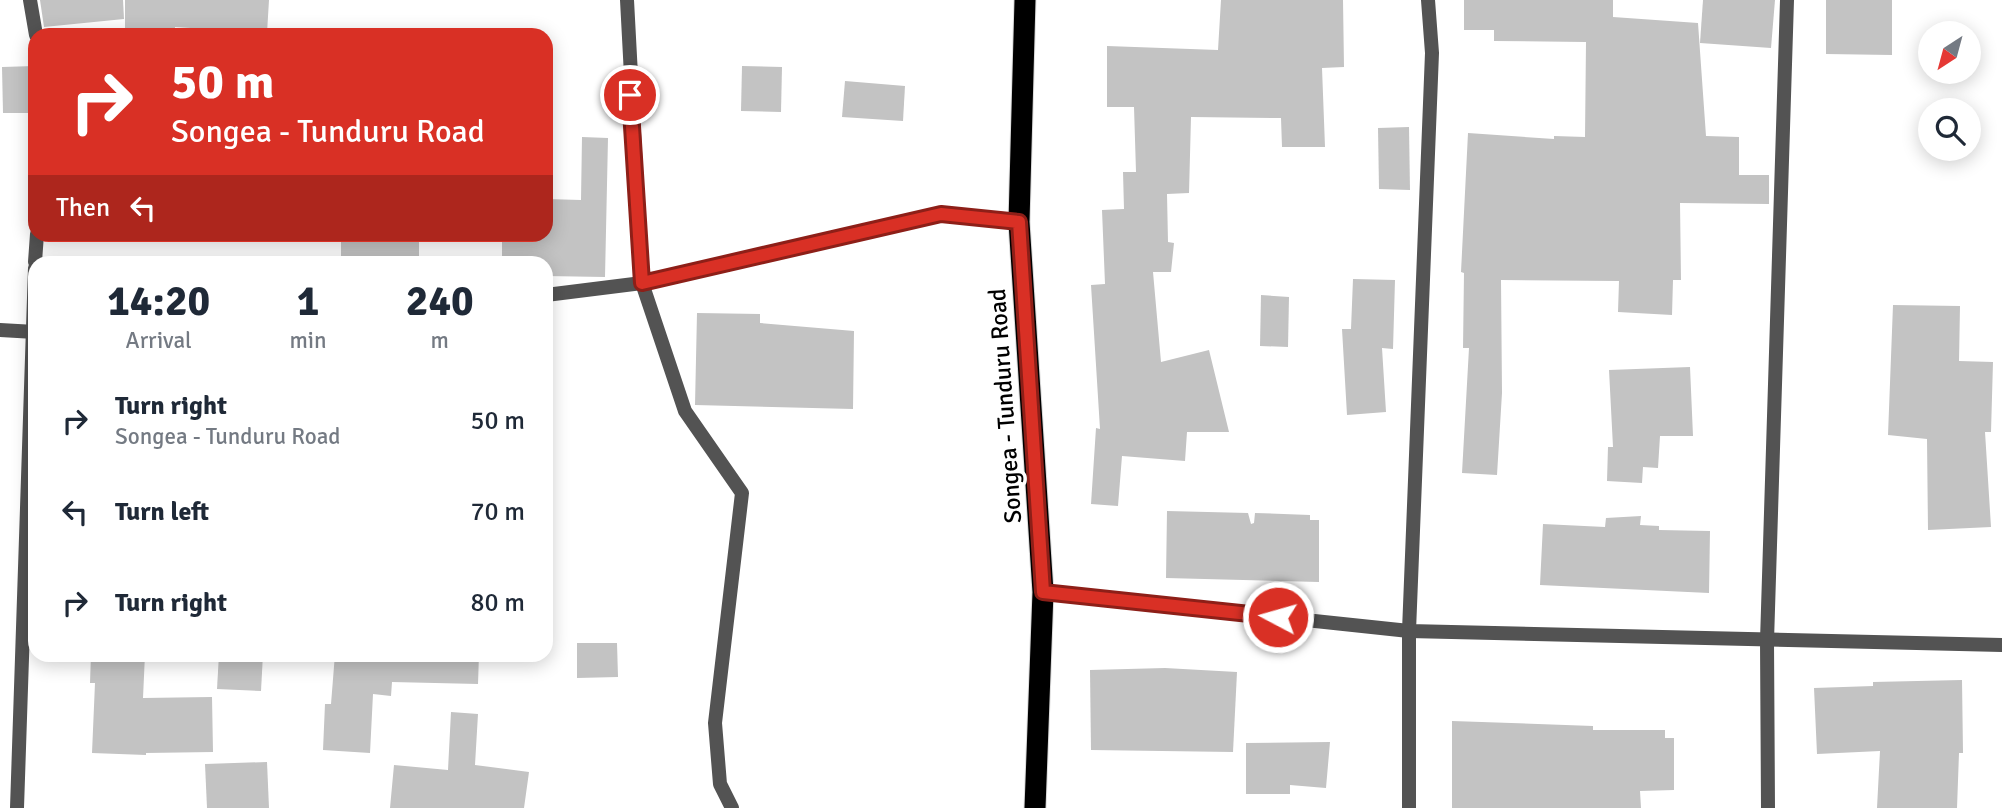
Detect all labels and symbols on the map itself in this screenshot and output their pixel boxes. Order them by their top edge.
north arrow [1918,21,1981,84]
pin [600,65,660,125]
street label: Songea - Tunduru Road [982,288,1028,524]
position arrow [1241,580,1315,654]

